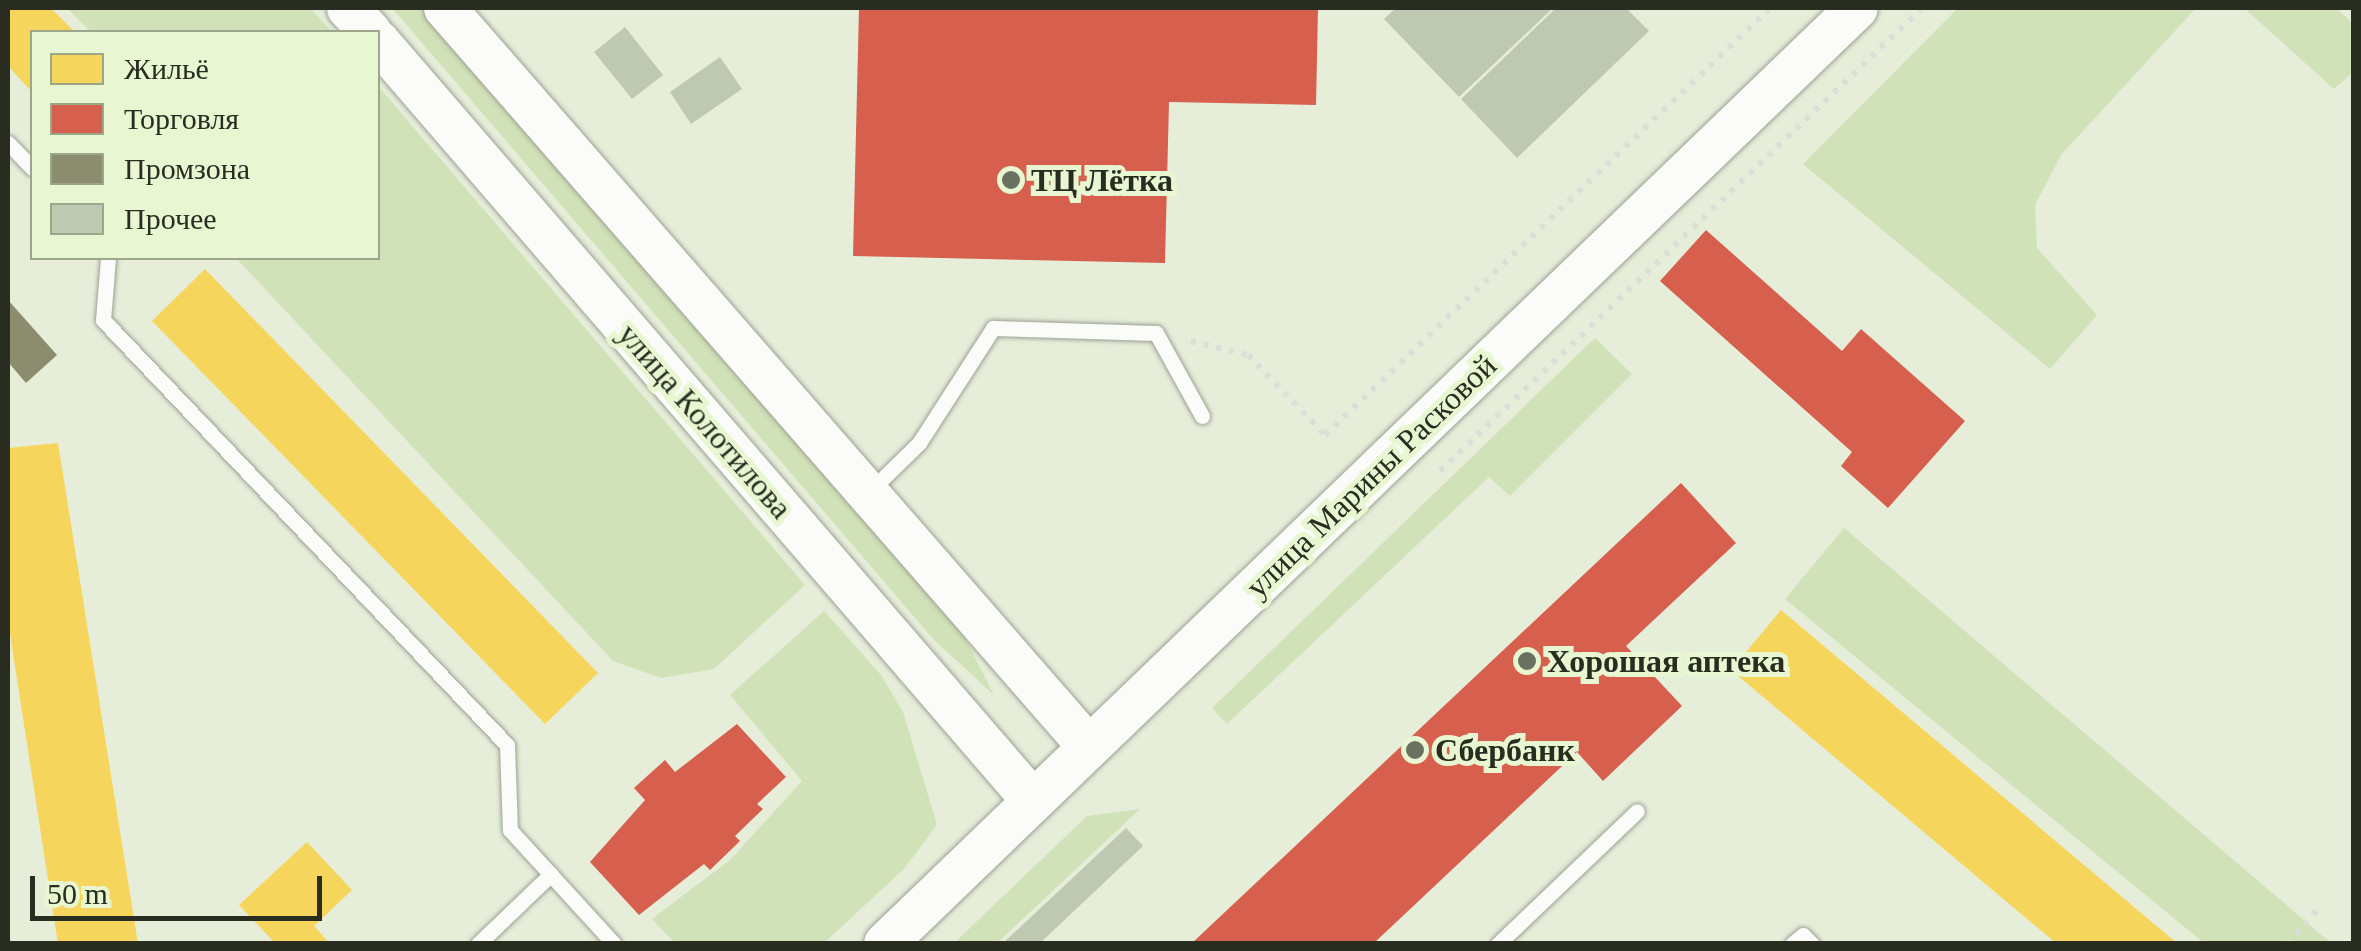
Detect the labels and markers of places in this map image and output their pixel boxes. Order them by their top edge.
place label: ТЦ Лётка [1031,161,1173,199]
marker: ТЦ Лётка [1000,169,1022,191]
place label: Хорошая аптека [1547,642,1785,680]
marker: Хорошая аптека [1516,650,1538,672]
place label: Сбербанк [1435,731,1575,769]
marker: Сбербанк [1404,739,1426,761]

